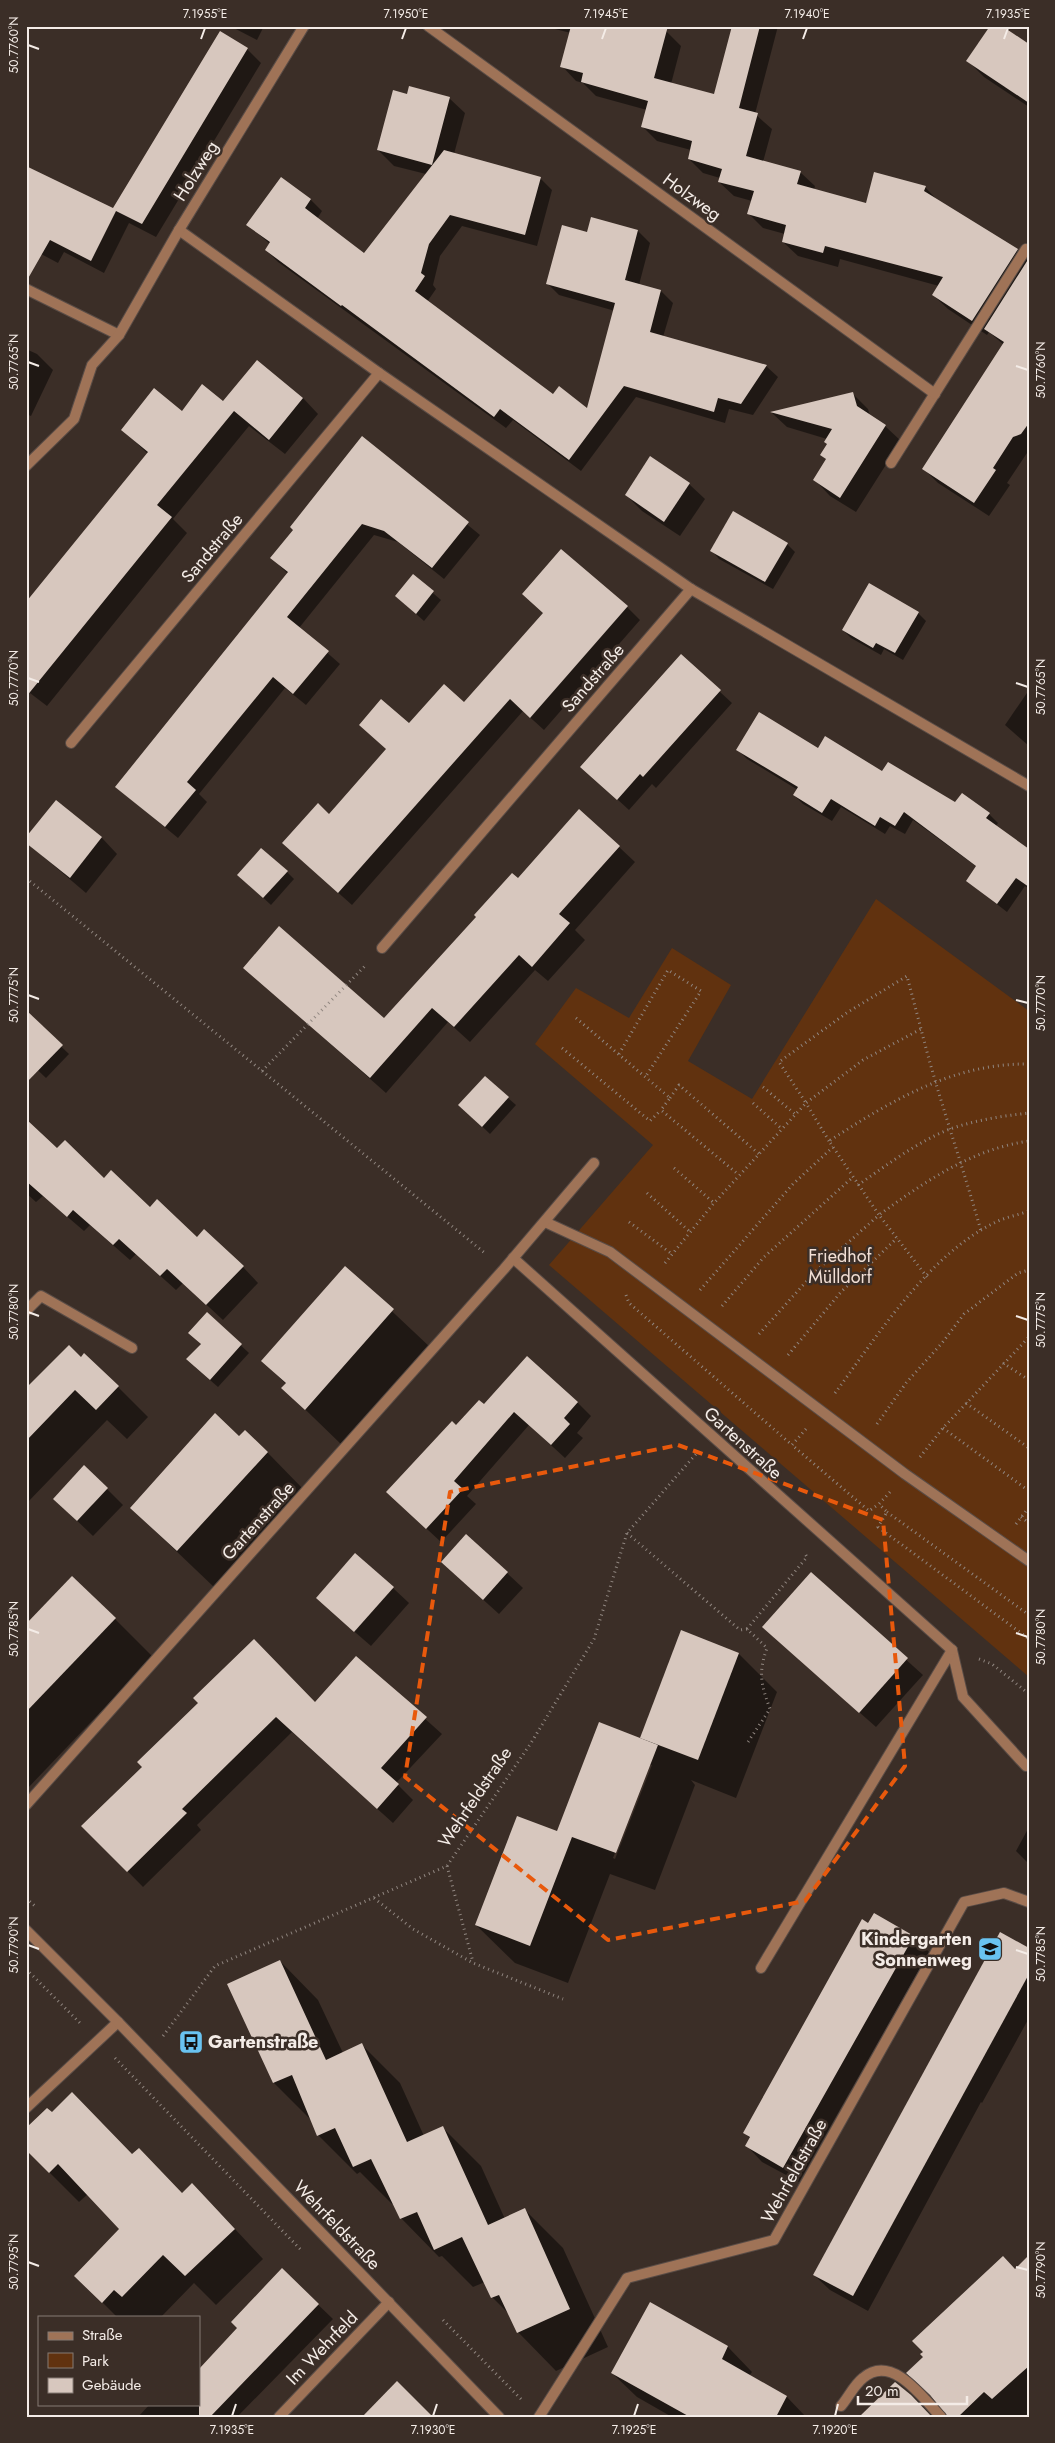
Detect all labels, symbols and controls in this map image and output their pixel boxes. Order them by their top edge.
text: 7.1955°E [183,5,227,23]
text: 7.1950°E [384,5,428,23]
text: 7.1945°E [584,5,628,23]
text: 7.1940°E [784,5,830,23]
text: 7.1935°E [986,5,1030,23]
text: 50.7760°N [5,17,23,73]
street label: Holzweg [167,136,225,206]
street label: Holzweg [657,167,727,227]
text: 50.7765°N [5,334,23,390]
text: 50.7760°N [1032,342,1050,398]
street label: Sandstraße [175,507,249,589]
street label: Sandstraße [556,638,630,718]
text: 50.7770°N [5,650,23,706]
text: 50.7765°N [1032,659,1050,715]
text: 50.7775°N [5,967,23,1023]
text: 50.7770°N [1032,975,1050,1031]
park label: Friedhof Mülldorf [808,1243,873,1290]
text: 50.7780°N [5,1284,23,1340]
text: 50.7775°N [1032,1292,1050,1348]
street label: Gartenstraße [698,1401,788,1485]
street label: Gartenstraße [216,1476,300,1566]
text: 50.7785°N [5,1601,23,1657]
text: 50.7780°N [1032,1609,1050,1665]
street label: Wehrfeldstraße [432,1742,518,1852]
text: 50.7790°N [5,1917,23,1973]
place label: Kindergarten Sonnenweg [861,1926,972,1973]
text: 50.7785°N [1032,1926,1050,1982]
school or university icon: Kindergarten Sonnenweg [977,1936,1003,1962]
bus stop icon: Gartenstraße [178,2029,204,2055]
place label: Gartenstraße [208,2029,318,2055]
street label: Wehrfeldstraße [755,2114,833,2228]
street label: Wehrfeldstraße [287,2174,387,2276]
text: 50.7795°N [5,2234,23,2290]
text: 50.7790°N [1032,2242,1050,2298]
street label: Im Wehrfeld [280,2305,364,2391]
legend [38,2316,200,2406]
text: Straße [82,2324,123,2346]
text: Park [82,2350,109,2372]
scale bar [858,2373,966,2405]
text: Gebäude [82,2374,142,2396]
text: 20 m [865,2380,899,2402]
text: 7.1935°E [210,2421,254,2439]
text: 7.1930°E [411,2421,455,2439]
text: 7.1925°E [612,2421,656,2439]
text: 7.1920°E [813,2421,857,2439]

